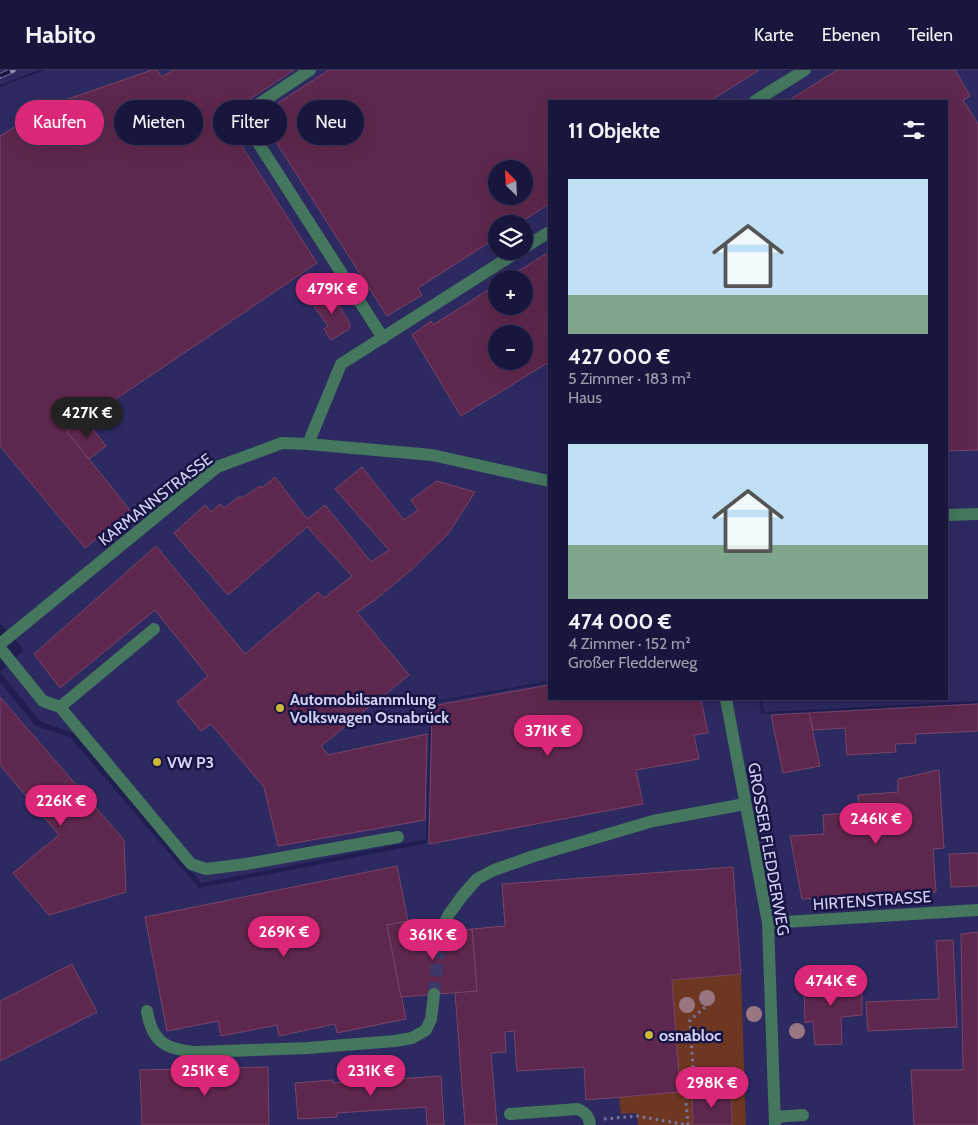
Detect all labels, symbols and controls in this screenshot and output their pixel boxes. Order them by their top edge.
text: Habito [25,20,96,49]
text: Karte [754,24,794,46]
text: Ebenen [822,24,880,46]
text: Teilen [908,24,953,46]
chip: Kaufen [15,100,104,145]
chip: Mieten [114,100,203,145]
chip: Filter [213,100,287,145]
chip: Neu [297,100,364,145]
icon: filters [900,116,928,144]
text: 11 Objekte [568,118,660,143]
north arrow [488,160,532,205]
map controls [488,160,533,370]
icon: home [703,211,793,301]
button: layers [488,215,533,260]
button: + [488,270,533,315]
pin: 479K € [291,272,373,315]
text: 479K € [307,279,357,298]
button: − [488,325,533,370]
text: 427 000 € [568,344,670,369]
text: 5 Zimmer · 183 m² [568,369,691,388]
text: Haus [568,388,602,407]
pin: 427K € [46,396,128,439]
text: 427K € [62,403,112,422]
street label: KARMANNSTRASSE [95,449,216,550]
icon: home [703,476,793,566]
text: 474 000 € [568,609,672,634]
text: 4 Zimmer · 152 m² [568,634,690,653]
text: Großer Fledderweg [568,653,697,672]
place label: Automobilsammlung Volkswagen Osnabrück [290,690,449,727]
marker: Automobilsammlung Volkswagen Osnabrück [274,702,286,714]
pin: 371K € [507,714,589,757]
text: 371K € [525,721,571,740]
place label: VW P3 [167,753,214,772]
marker: VW P3 [151,756,163,768]
street label: GROSSER FLEDDERWEG [744,761,793,937]
pin: 226K € [20,784,102,827]
text: 226K € [36,791,86,810]
pin: 246K € [835,802,917,845]
text: 246K € [850,809,902,828]
street label: HIRTENSTRASSE [812,887,932,914]
pin: 269K € [243,916,325,958]
pin: 361K € [392,918,474,961]
text: 269K € [259,922,309,941]
text: 361K € [409,925,457,944]
pin: 474K € [790,964,872,1007]
text: 474K € [805,971,857,990]
place label: osnabloc [659,1026,721,1045]
marker: osnabloc [643,1029,655,1041]
pin: 251K € [164,1054,246,1097]
pin: 231K € [330,1054,412,1097]
text: 251K € [182,1061,228,1080]
text: 231K € [348,1061,394,1080]
pin: 298K € [671,1066,753,1109]
text: 298K € [686,1073,738,1092]

